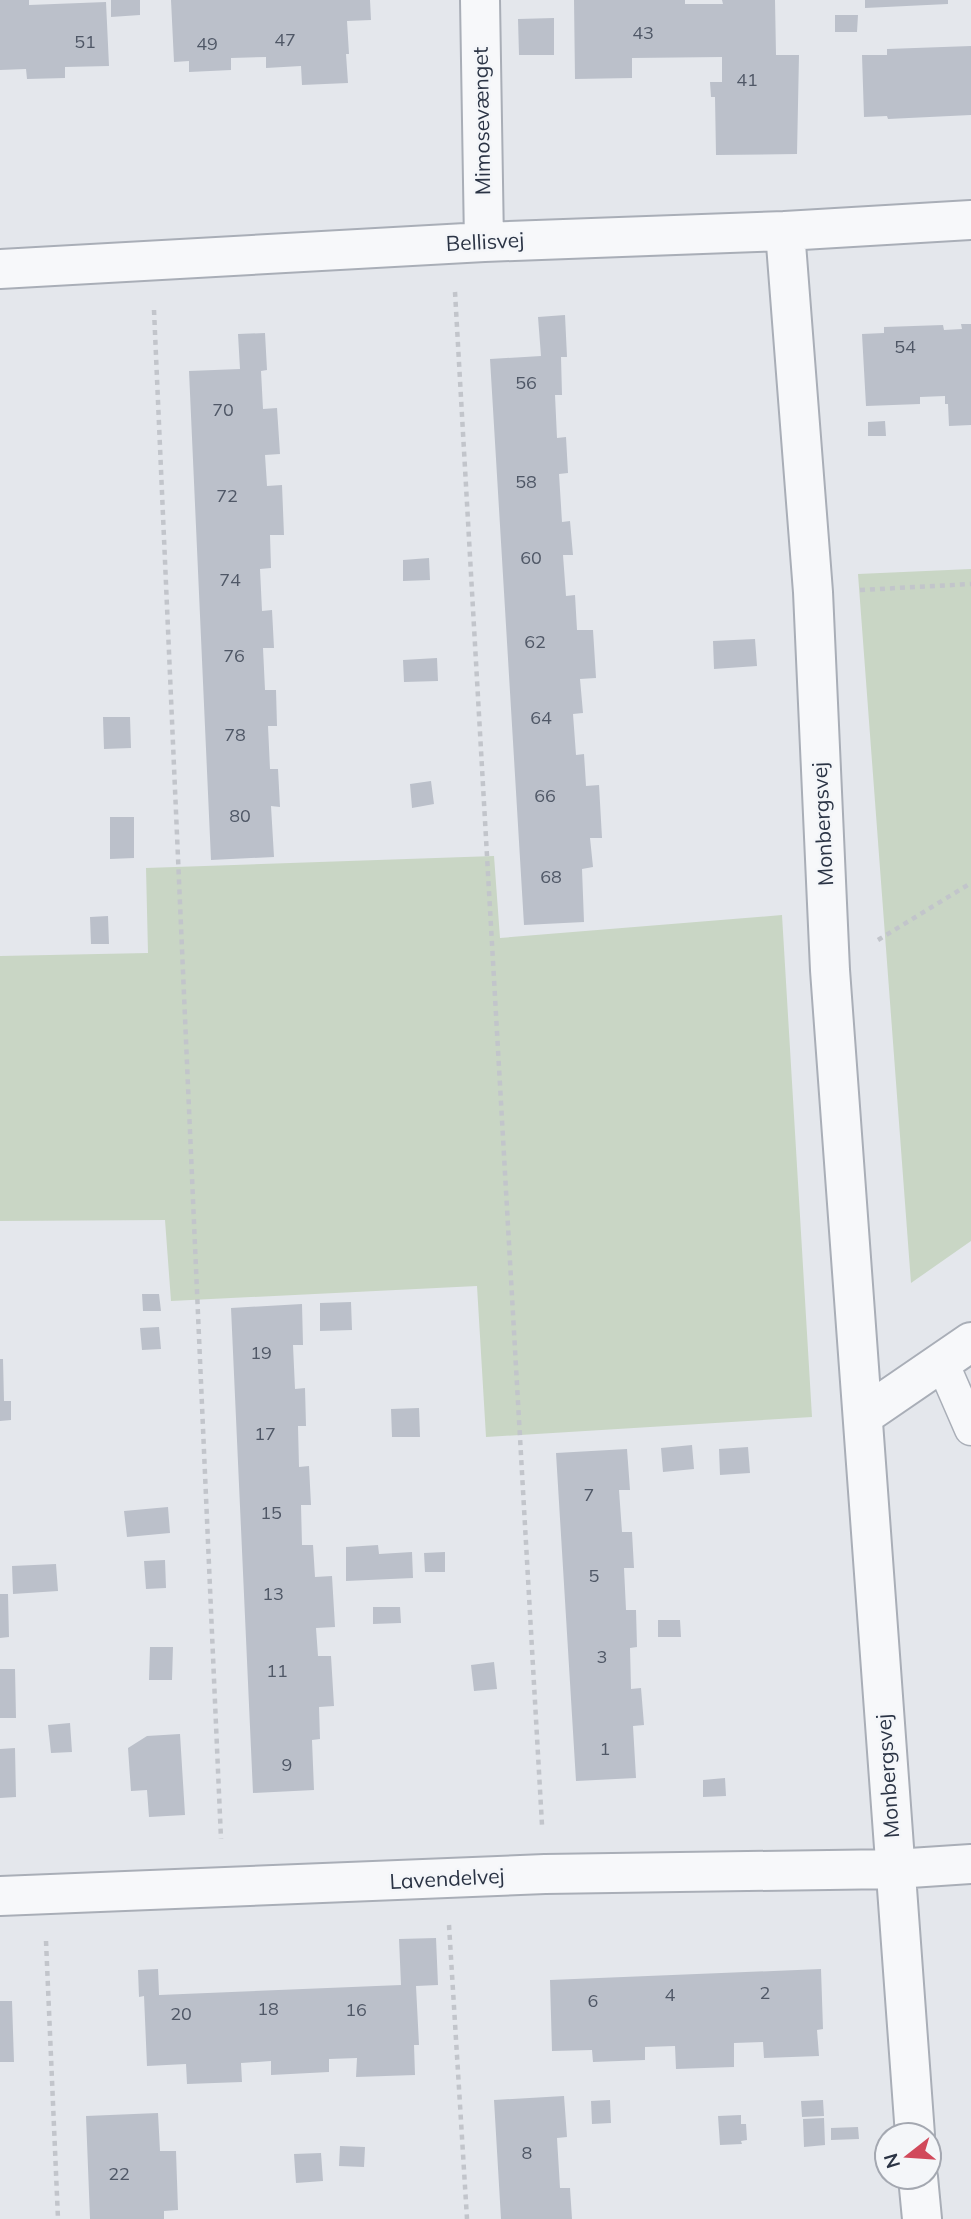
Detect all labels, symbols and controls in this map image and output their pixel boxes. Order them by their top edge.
house number: 43 [632,21,654,44]
house number: 47 [274,28,296,51]
house number: 51 [74,30,96,53]
house number: 49 [196,32,218,55]
street label: Mimosevænget [467,47,495,195]
house number: 41 [736,68,758,91]
street label: Bellisvej [445,226,525,256]
house number: 54 [894,335,916,358]
house number: 56 [515,371,537,394]
house number: 70 [212,398,234,421]
house number: 58 [515,470,537,493]
house number: 72 [216,484,238,507]
house number: 60 [520,546,542,569]
house number: 74 [219,568,241,591]
house number: 62 [524,630,546,653]
house number: 76 [223,644,245,667]
house number: 64 [530,706,552,729]
house number: 78 [224,723,246,746]
street label: Monbergsvej [806,761,838,887]
house number: 66 [534,784,556,807]
house number: 80 [229,804,251,827]
house number: 68 [540,865,562,888]
house number: 19 [250,1341,272,1364]
house number: 17 [254,1422,276,1445]
house number: 7 [584,1483,594,1506]
house number: 15 [260,1501,282,1524]
house number: 5 [589,1564,600,1587]
house number: 13 [262,1582,284,1605]
house number: 3 [597,1645,607,1668]
house number: 11 [266,1659,288,1682]
street label: Monbergsvej [870,1713,904,1839]
house number: 1 [600,1737,610,1760]
house number: 9 [282,1753,292,1776]
street label: Lavendelvej [389,1862,505,1894]
house number: 2 [760,1981,770,2004]
house number: 4 [665,1983,676,2006]
house number: 6 [588,1989,598,2012]
house number: 18 [257,1997,279,2020]
house number: 16 [345,1998,367,2021]
house number: 20 [170,2002,192,2025]
north arrow [873,2121,943,2191]
house number: 8 [522,2141,532,2164]
text: N [878,2151,905,2171]
house number: 22 [108,2162,130,2185]

